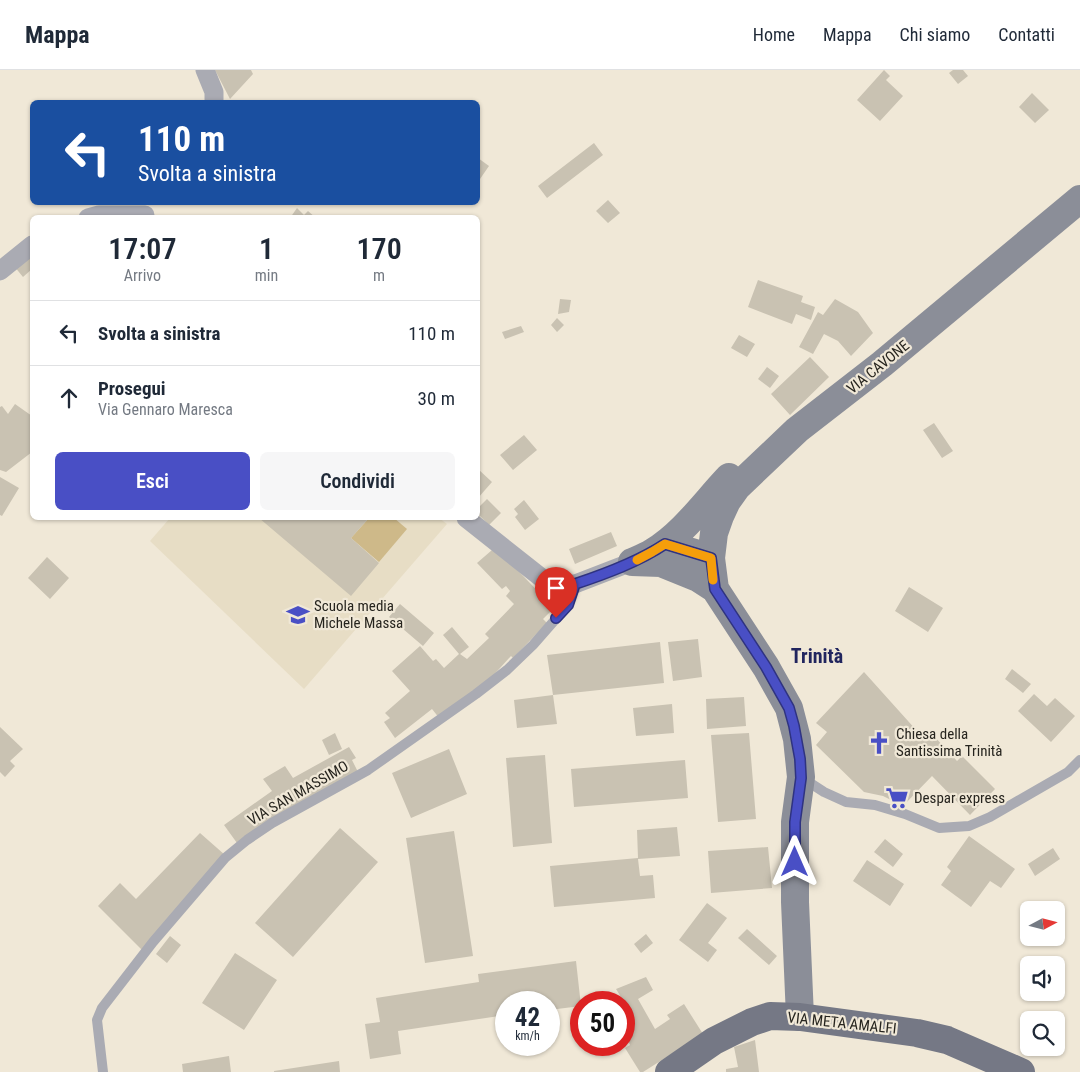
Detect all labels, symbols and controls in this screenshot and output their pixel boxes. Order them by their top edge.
text: Mappa [25,21,90,49]
text: Home [753,24,795,45]
text: Mappa [823,24,872,45]
text: Chi siamo [900,24,970,45]
text: Contatti [998,24,1055,45]
text: 110 m [138,119,225,160]
icon: left [55,120,120,185]
text: Svolta a sinistra [138,161,277,186]
text: 17:07 [108,231,177,266]
text: 1 [259,231,274,266]
text: 170 [356,231,402,266]
text: Arrivo [124,266,161,285]
text: min [255,266,278,285]
text: m [373,266,385,285]
icon: left [55,319,83,347]
text: Svolta a sinistra [98,322,220,345]
text: 110 m [408,322,455,345]
street label: VIA CAVONE [843,336,913,398]
text: Prosegui [98,377,166,400]
icon: ahead [55,384,83,412]
text: 30 m [418,387,455,410]
text: Via Gennaro Maresca [98,400,233,419]
button: Esci [55,452,250,510]
button: Condividi [260,452,455,510]
pin [535,567,577,618]
icon: arrive [542,574,570,602]
place label: Scuola media Michele Massa [314,597,403,632]
school or university icon: Scuola media Michele Massa [285,602,311,628]
district label: Trinità [791,644,843,668]
place label: Chiesa della Santissima Trinità [896,725,1002,760]
church icon: Chiesa della Santissima Trinità [866,730,892,756]
street label: VIA SAN MASSIMO [244,757,352,829]
supermarket icon: Despar express [884,785,910,811]
place label: Despar express [914,789,1005,807]
position arrow [768,835,820,887]
north arrow [1020,901,1065,946]
map controls [1020,901,1065,1056]
button: sound [1020,956,1065,1001]
speed limit sign: 50 [570,991,635,1056]
text: 42 [515,1003,540,1032]
street label: VIA META AMALFI [787,1008,897,1038]
button: search [1020,1011,1065,1056]
text: km/h [515,1029,540,1043]

